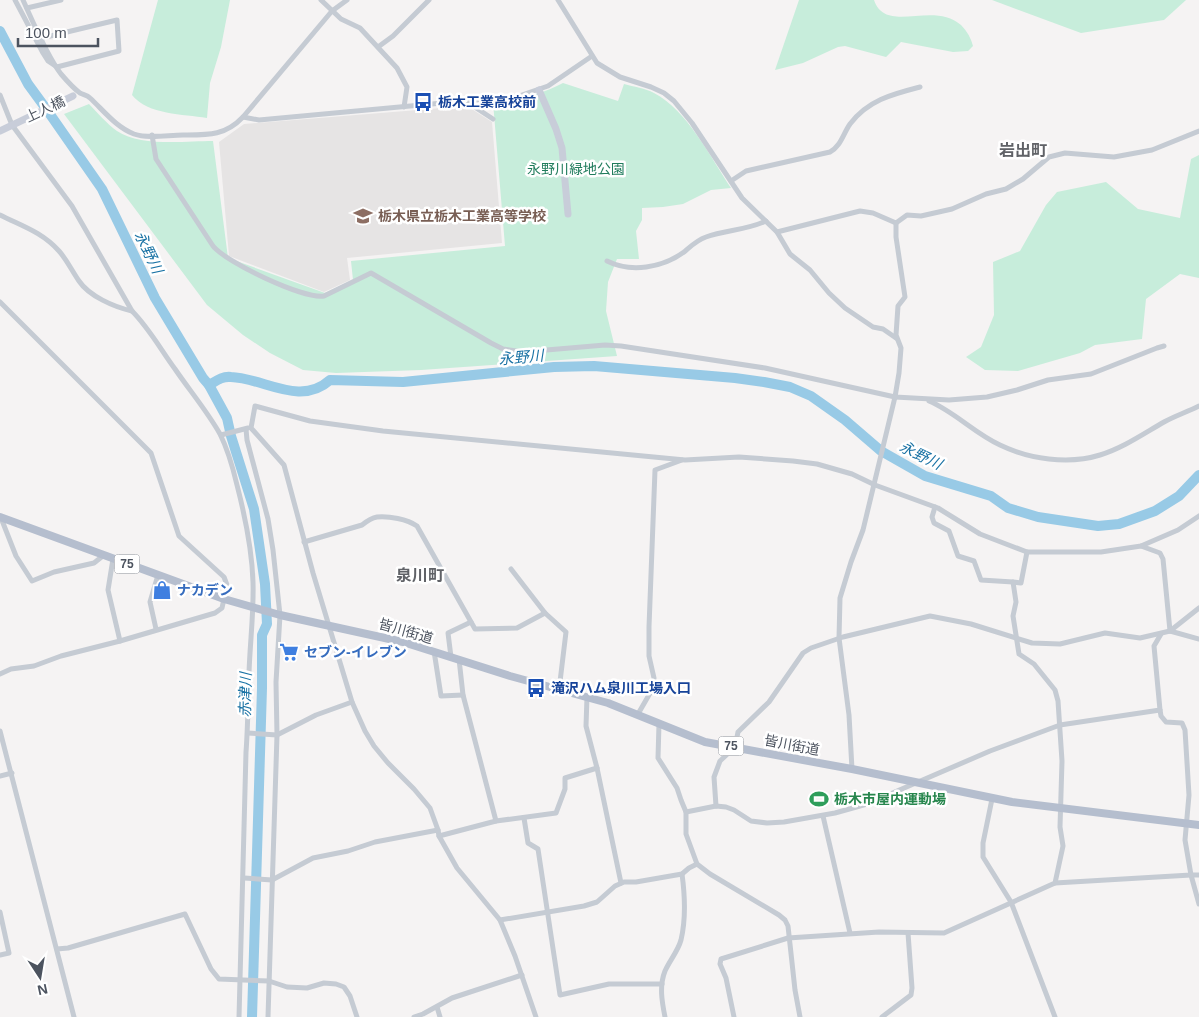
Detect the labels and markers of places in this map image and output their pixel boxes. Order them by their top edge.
bus stop icon: 栃木工業高校前 [412,91,434,113]
place label: 栃木工業高校前 [438,94,536,110]
school or university icon: 栃木県立栃木工業高等学校 [352,205,374,227]
place label: 栃木県立栃木工業高等学校 [378,208,546,224]
shop icon: ナカデン [151,579,173,601]
place label: ナカデン [177,582,233,598]
supermarket icon: セブン-イレブン [278,641,300,663]
place label: セブン-イレブン [304,644,407,660]
bus stop icon: 滝沢ハム泉川工場入口 [525,677,547,699]
place label: 滝沢ハム泉川工場入口 [551,680,691,696]
sports icon: 栃木市屋内運動場 [808,788,830,810]
place label: 栃木市屋内運動場 [834,791,946,807]

